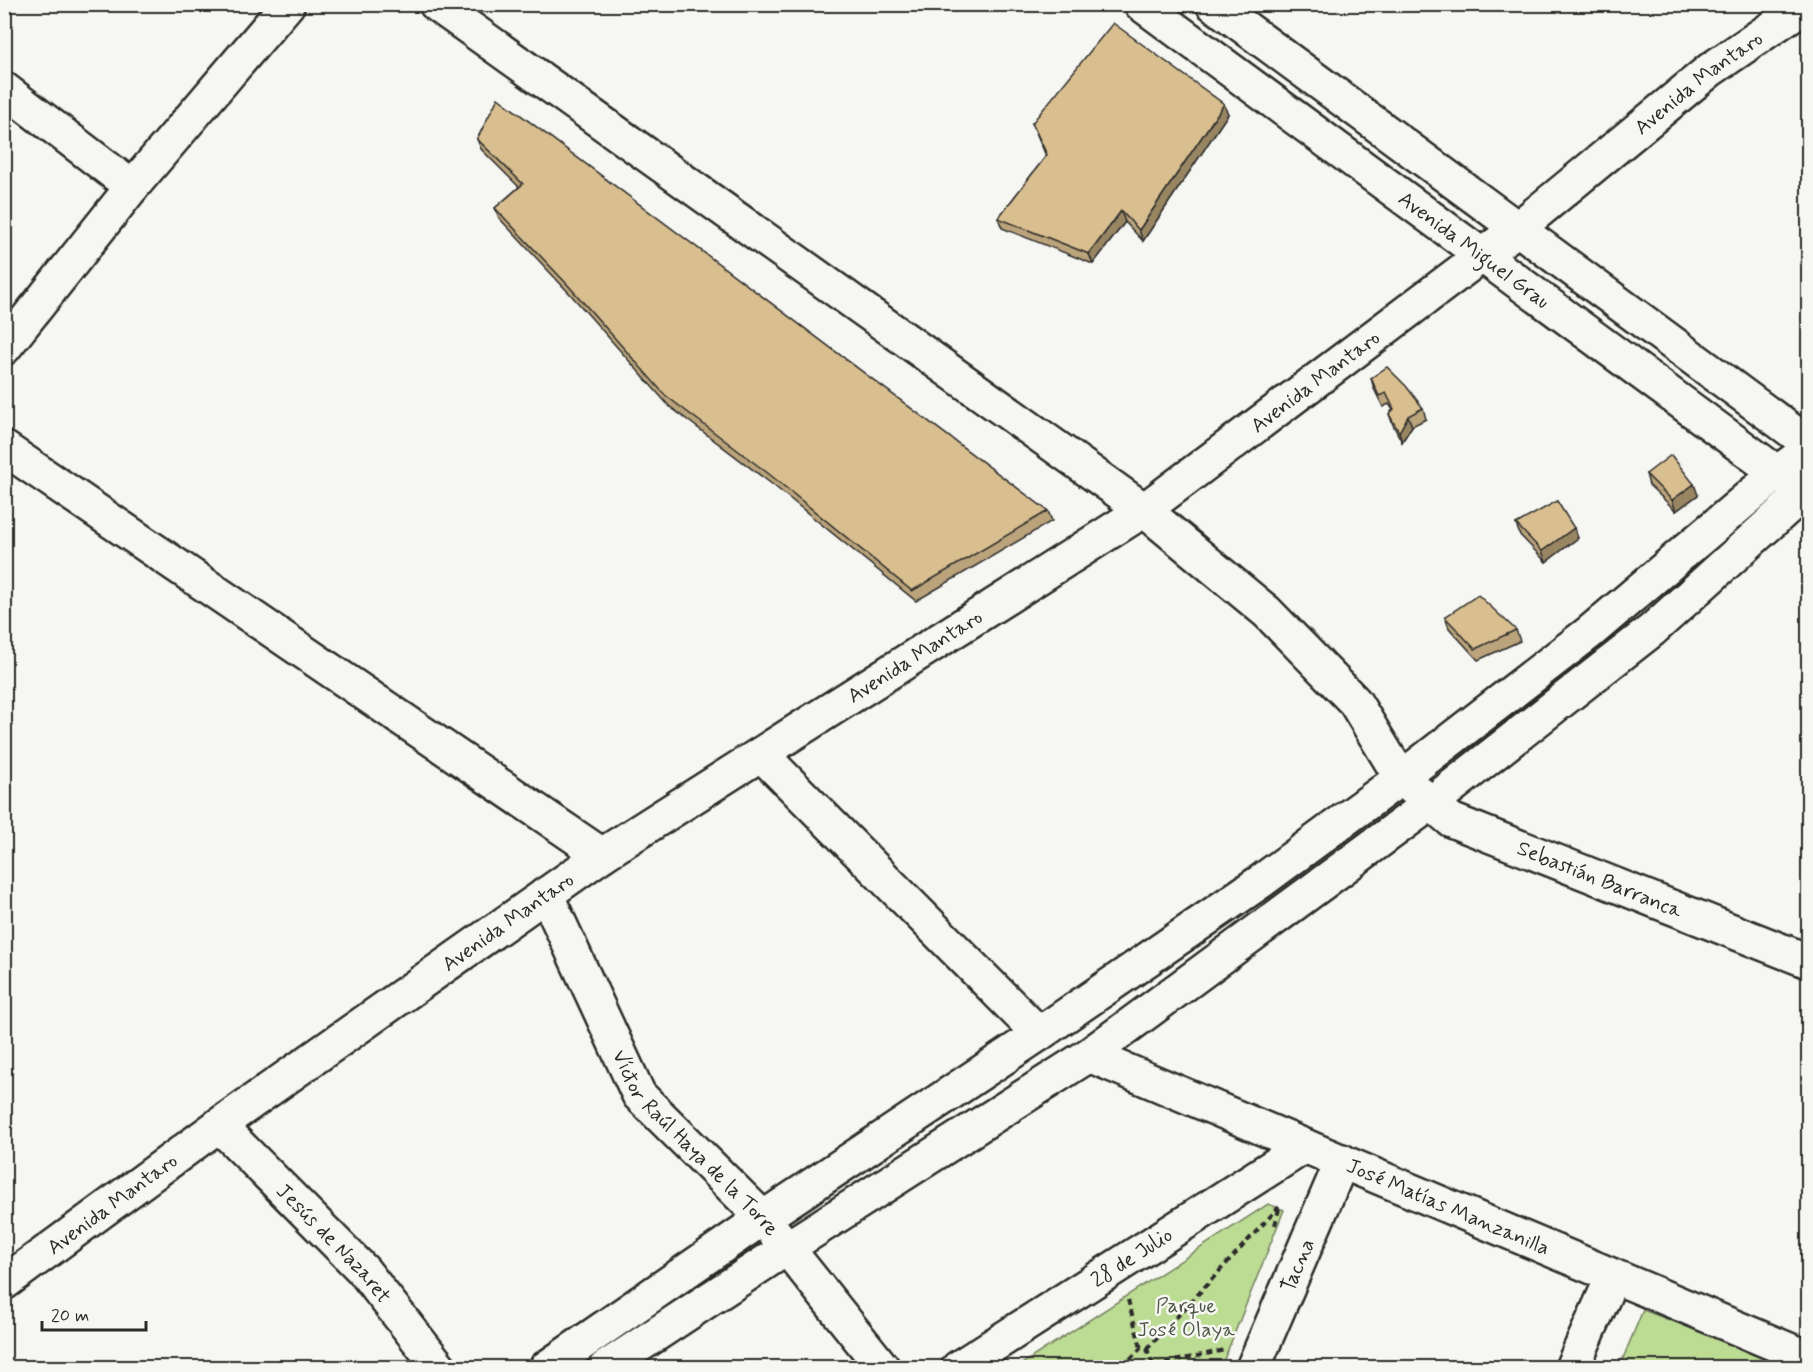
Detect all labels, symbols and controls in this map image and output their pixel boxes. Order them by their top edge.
street label: Avenida Mantaro [1629,25,1769,142]
street label: Avenida Miguel Grau [1392,185,1555,316]
street label: Avenida Mantaro [1245,324,1386,440]
street label: Avenida Mantaro [842,603,988,710]
street label: Sebastián Barranca [1513,835,1686,925]
street label: Avenida Mantaro [437,866,580,978]
street label: Víctor Raúl Haya de la Torre [605,1045,785,1242]
street label: Avenida Mantaro [42,1147,183,1262]
street label: José Matías Manzanilla [1342,1152,1554,1263]
street label: Jesús de Nazaret [270,1178,397,1310]
street label: 28 de Julio [1086,1221,1178,1294]
street label: Tacna [1274,1234,1322,1297]
park label: Parque José Olaya [1137,1292,1235,1344]
scale bar [42,1294,146,1332]
text: 20 m [51,1304,89,1328]

